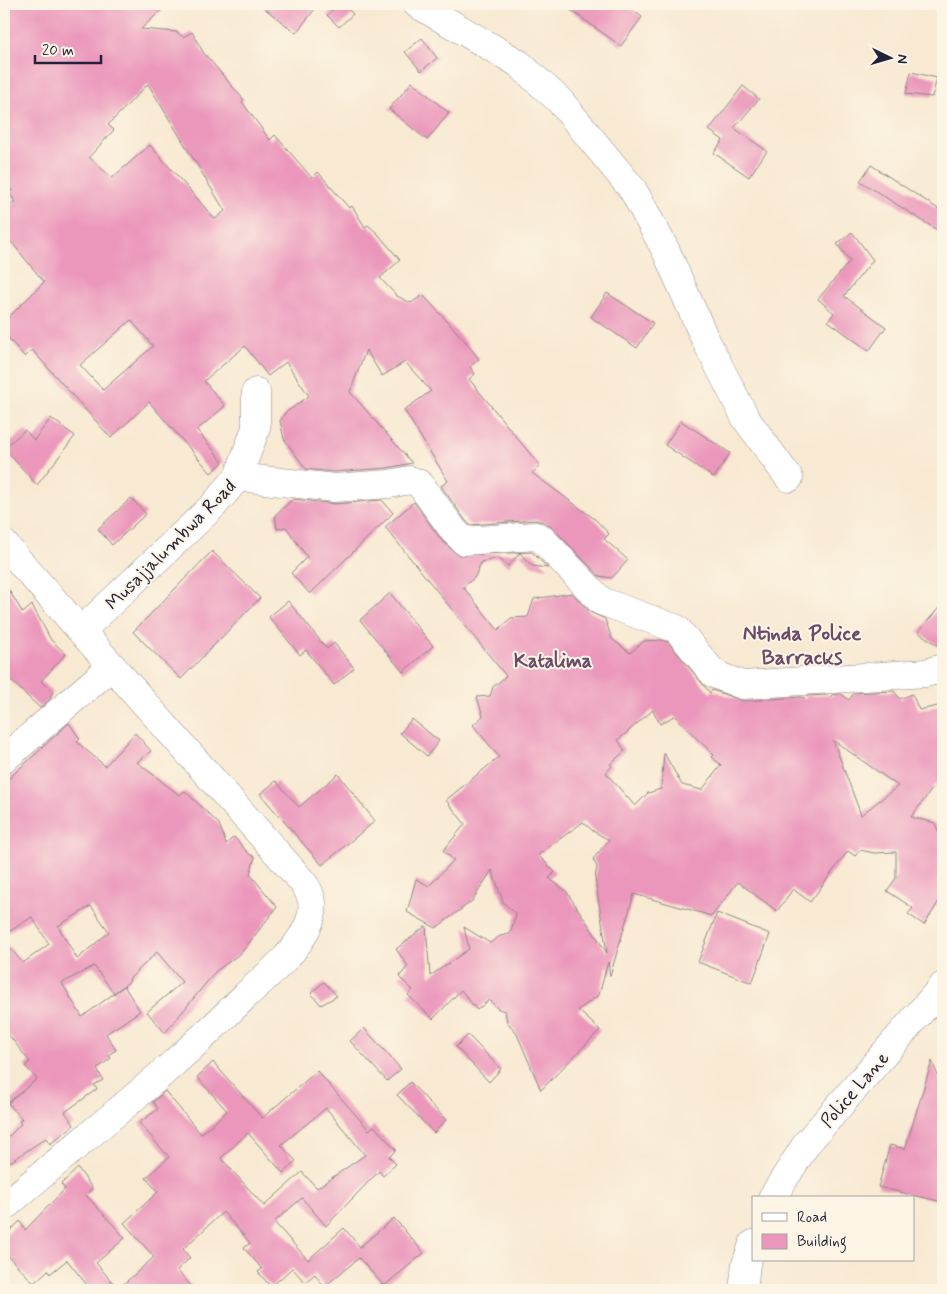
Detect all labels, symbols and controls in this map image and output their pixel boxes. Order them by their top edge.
scale bar [35,32,101,64]
north arrow [864,32,914,82]
text: 20 m [42,41,74,61]
text: N [893,54,911,64]
street label: Musajjalumbwa Road [100,474,243,617]
district label: Ntinda Police Barracks [743,620,862,672]
district label: Katalima [514,648,592,675]
street label: Police Lane [815,1047,895,1133]
legend [752,1196,914,1262]
text: Road [797,1208,827,1228]
text: Building [797,1232,847,1253]

